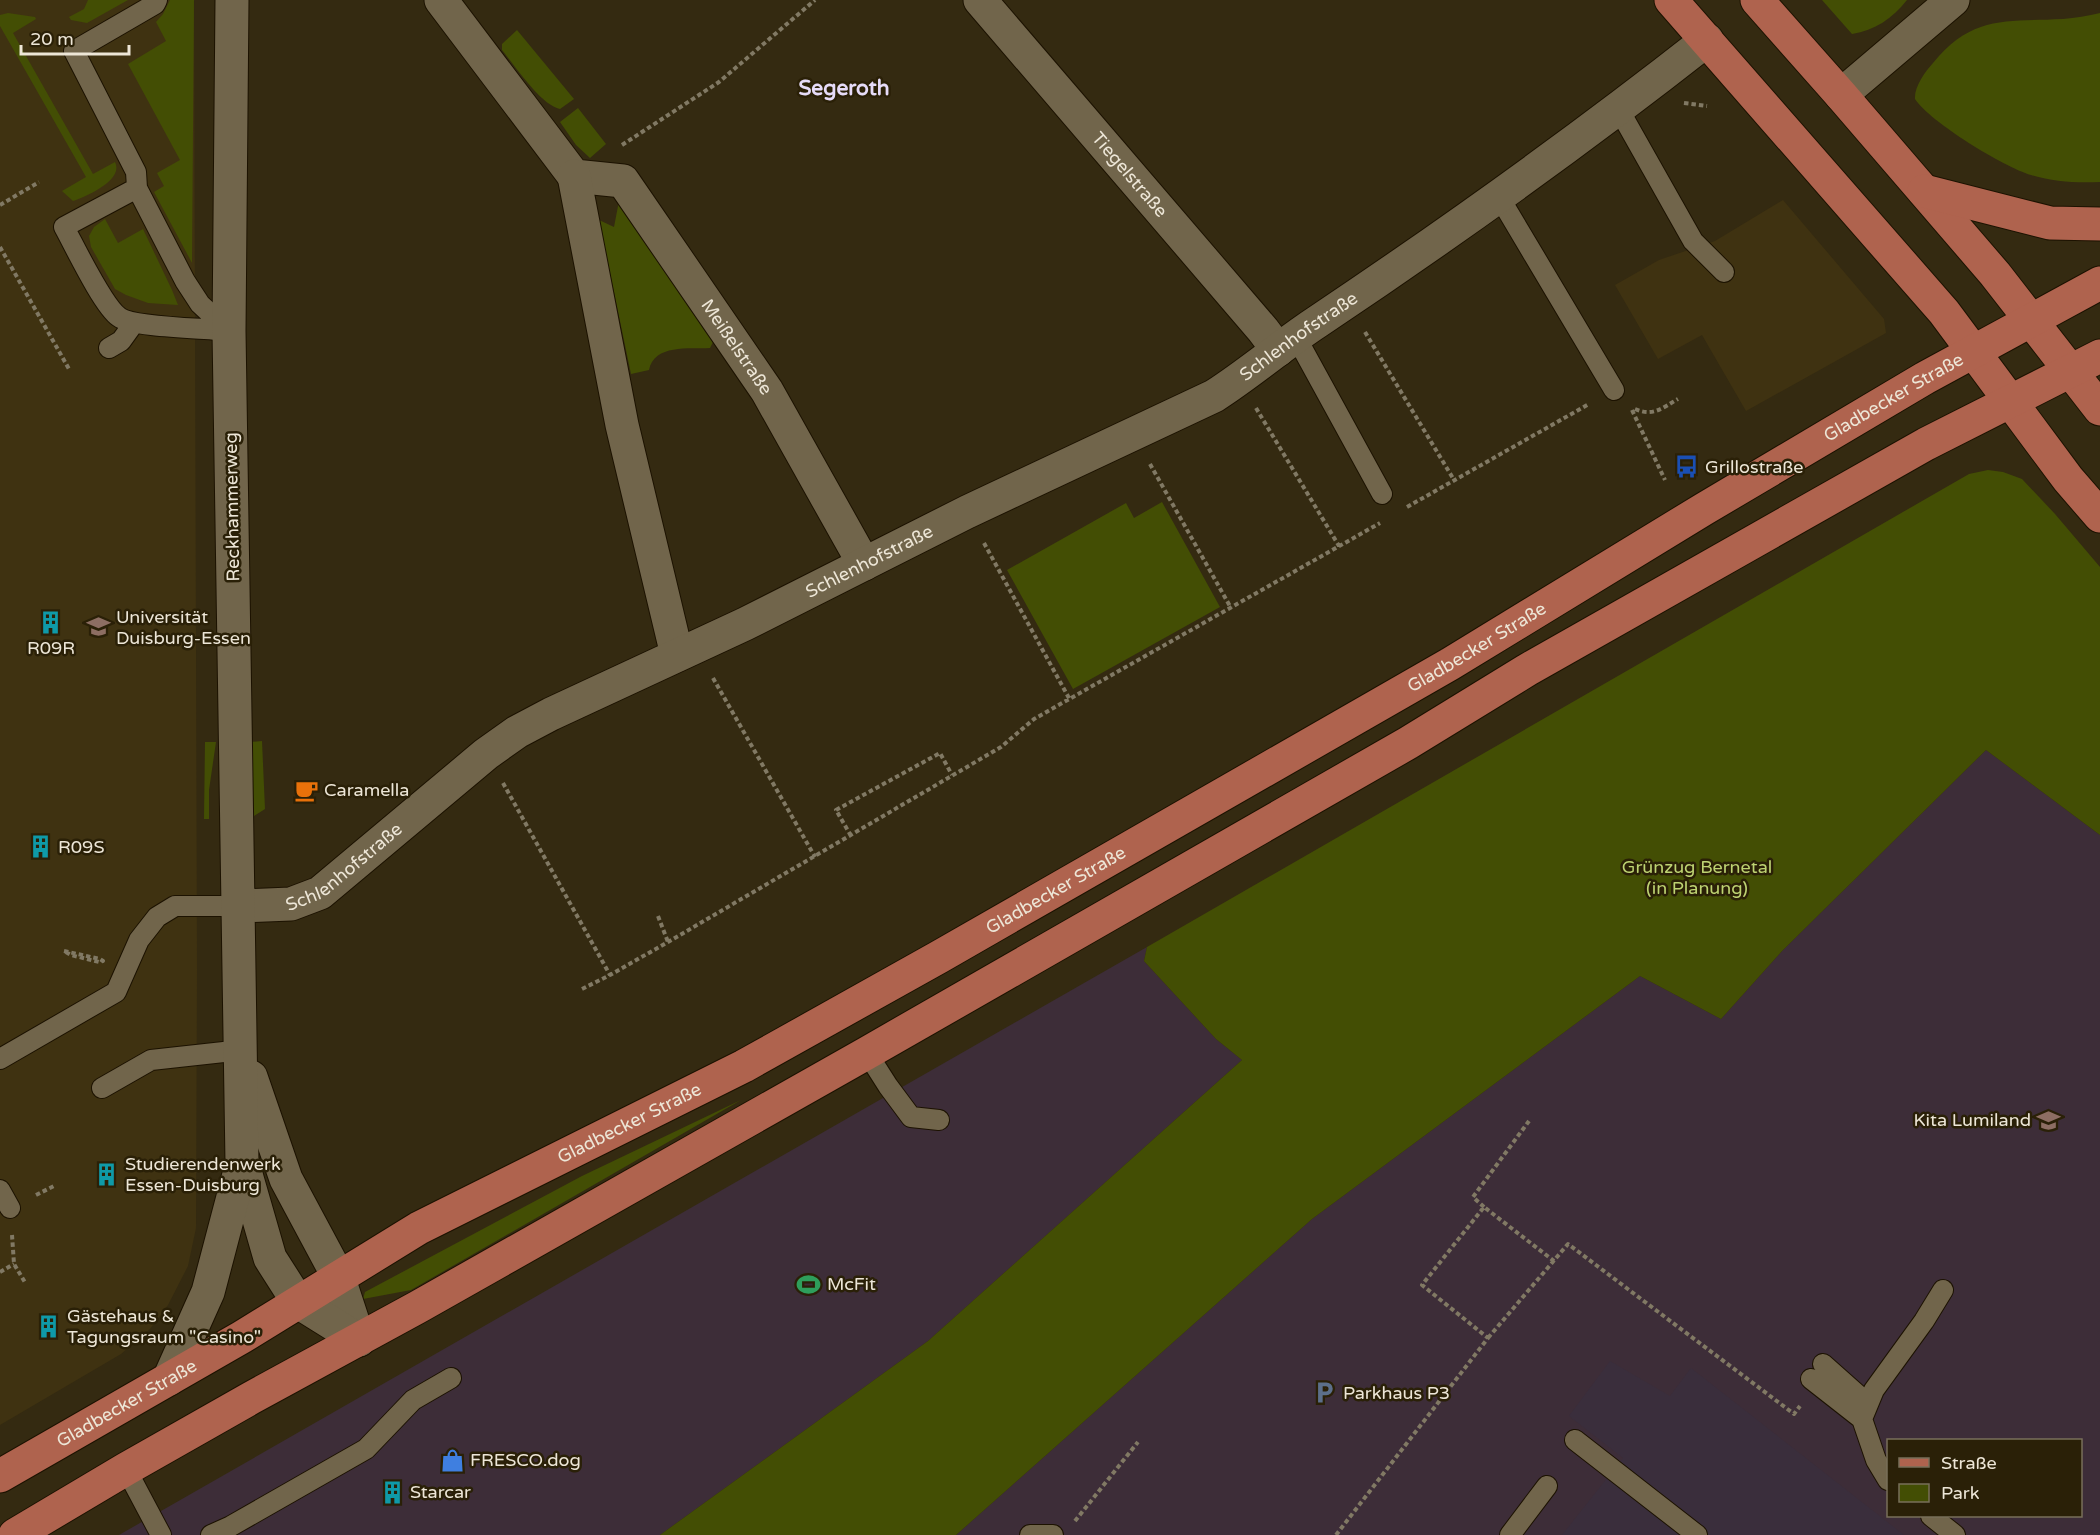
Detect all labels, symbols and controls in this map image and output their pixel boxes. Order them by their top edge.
scale bar [21,18,129,56]
text: 20 m [30,28,74,50]
district label: Segeroth [798,76,890,101]
street label: Tiegelstraße [1087,128,1172,222]
street label: Schlenhofstraße [1235,287,1362,386]
street label: Meißelstraße [696,295,777,399]
street label: Gladbecker Straße [1820,348,1967,447]
street label: Reckhammerweg [220,432,244,582]
bus stop icon: Grillostraße [1674,454,1700,480]
place label: Grillostraße [1705,456,1804,478]
street label: Schlenhofstraße [802,520,937,603]
street label: Gladbecker Straße [1403,597,1550,697]
place label: Universität Duisburg-Essen [116,606,251,649]
building icon: R09R [38,609,64,635]
school or university icon: Universität Duisburg-Essen [85,614,111,640]
place label: R09R [27,637,75,659]
cafe icon: Caramella [293,777,319,803]
place label: Caramella [324,779,409,801]
street label: Schlenhofstraße [283,818,407,916]
building icon: R09S [27,834,53,860]
place label: R09S [58,836,105,858]
street label: Gladbecker Straße [982,841,1130,939]
park label: Grünzug Bernetal (in Planung) [1622,856,1772,899]
street label: Gladbecker Straße [554,1078,705,1168]
school or university icon: Kita Lumiland [2036,1107,2062,1133]
place label: Kita Lumiland [1914,1109,2031,1131]
place label: Studierendenwerk Essen-Duisburg [125,1153,281,1196]
building icon: Studierendenwerk Essen-Duisburg [94,1161,120,1187]
sports icon: McFit [796,1271,822,1297]
place label: McFit [827,1273,876,1295]
place label: Gästehaus & Tagungsraum "Casino" [67,1305,261,1348]
building icon: Gästehaus & Tagungsraum "Casino" [36,1313,62,1339]
street label: Gladbecker Straße [53,1354,201,1452]
parking icon: Parkhaus P3 [1312,1380,1338,1406]
place label: Parkhaus P3 [1343,1382,1450,1404]
legend [1887,1439,2082,1517]
shop icon: FRESCO.dog [439,1447,465,1473]
place label: FRESCO.dog [470,1449,581,1471]
text: Straße [1941,1452,1997,1474]
building icon: Starcar [379,1479,405,1505]
place label: Starcar [410,1481,471,1503]
text: Park [1941,1482,1980,1504]

